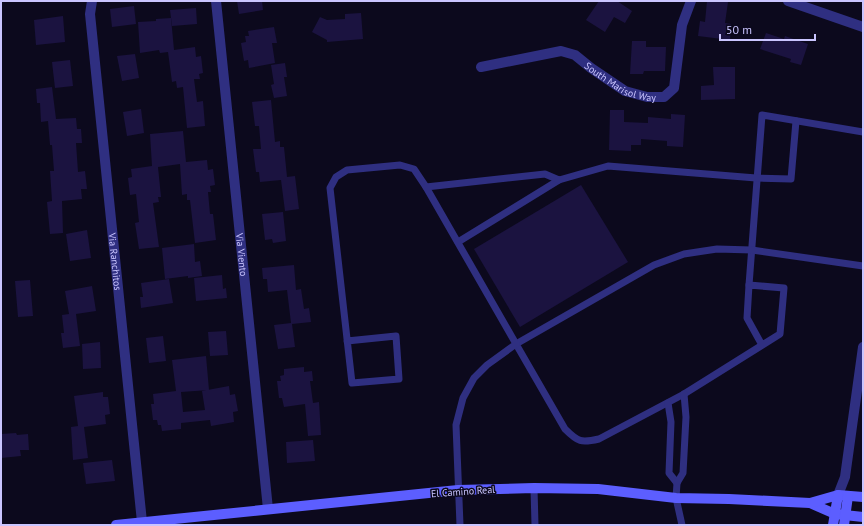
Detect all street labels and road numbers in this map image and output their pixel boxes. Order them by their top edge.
street label: South Marisol Way [582,59,656,104]
street label: Via Ranchitos [105,231,124,291]
street label: Via Viento [233,232,250,277]
street label: El Camino Real [431,483,496,500]

